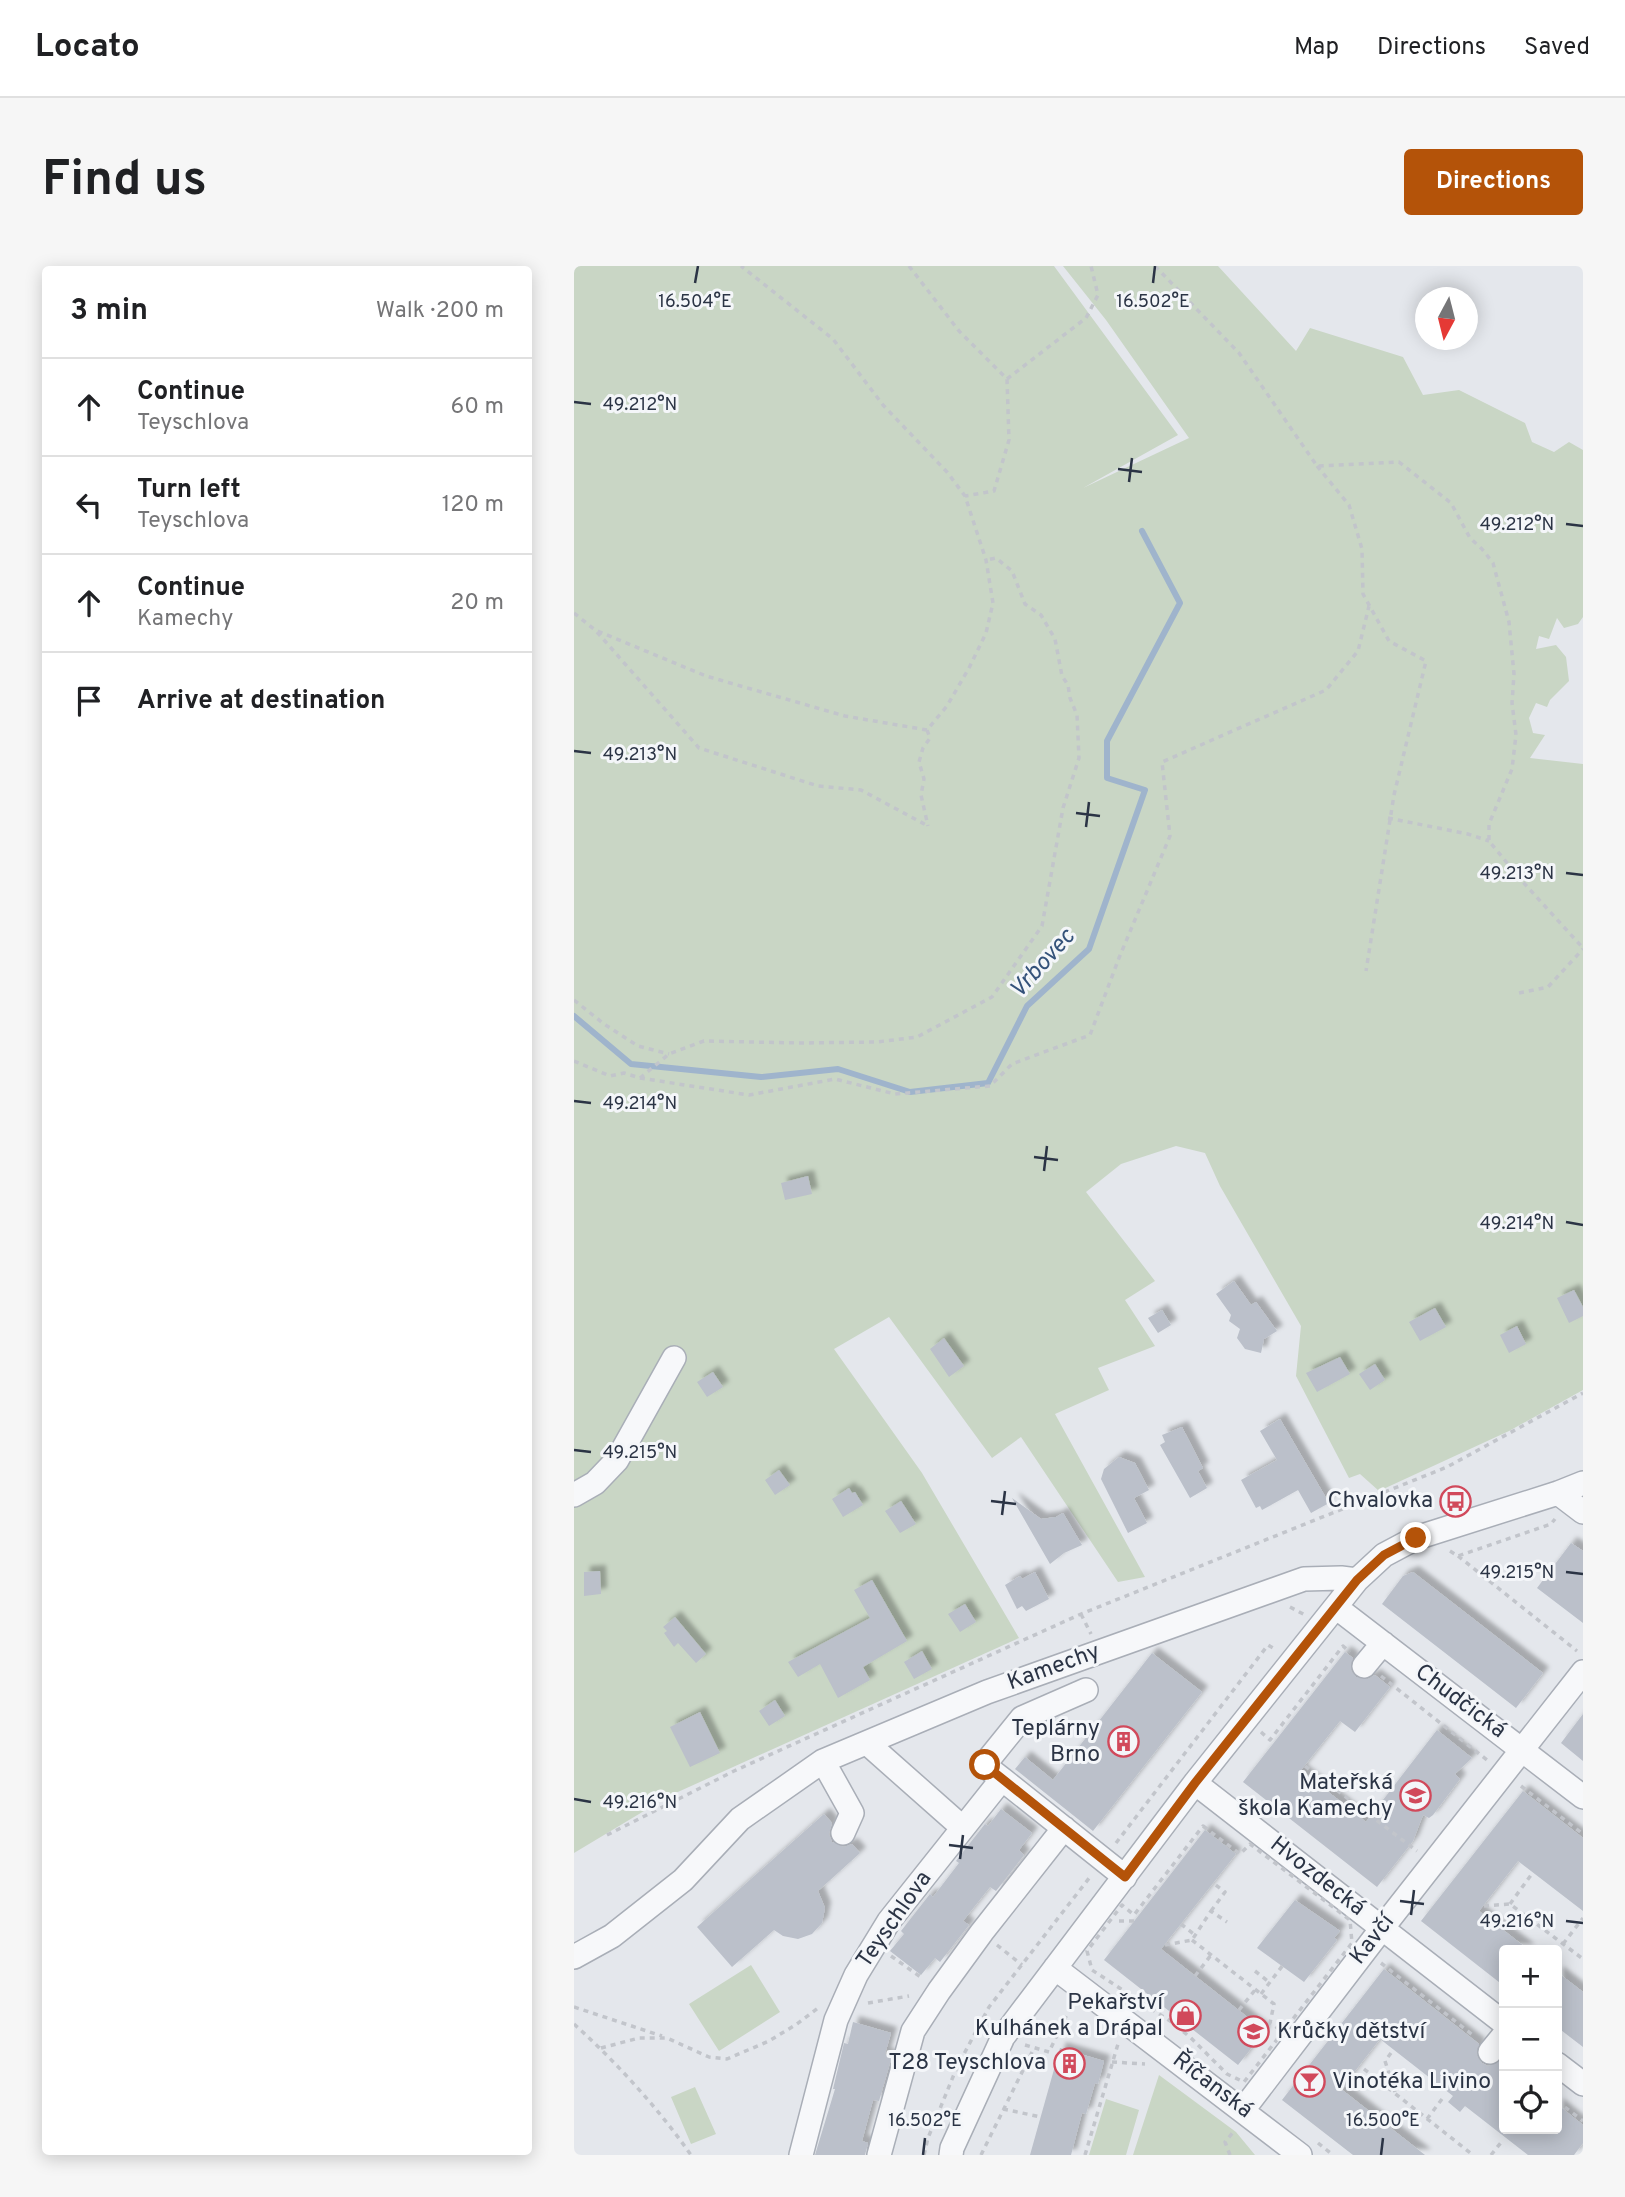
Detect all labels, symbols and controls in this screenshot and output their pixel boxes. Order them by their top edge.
text: Locato [35,27,140,69]
text: Map [1294,33,1339,63]
text: Directions [1377,33,1486,63]
text: Saved [1524,33,1590,63]
button: Directions [1404,149,1583,215]
text: Find us [42,151,207,213]
north arrow [1415,287,1478,350]
text: 16.504°E [658,291,732,314]
text: 16.502°E [1116,291,1190,314]
text: 3 min [70,293,148,330]
text: Walk · 200 m [376,297,504,326]
text: Continue [137,376,245,409]
icon: ahead [70,388,108,426]
text: 60 m [451,393,504,422]
text: 49.212°N [603,394,677,417]
text: Teyschlova [137,409,249,438]
text: Turn left [137,474,241,507]
icon: left [70,486,108,524]
text: 120 m [442,491,504,520]
text: Teyschlova [137,507,249,536]
text: 49.212°N [1480,514,1554,537]
text: Continue [137,572,245,605]
icon: ahead [70,584,108,622]
text: 20 m [450,589,504,618]
text: Kamechy [137,605,233,634]
icon: arrive [70,682,108,720]
text: Arrive at destination [137,685,385,718]
text: 49.213°N [603,744,677,767]
text: 49.213°N [1480,863,1554,886]
water label: Vrbovec [1004,922,1083,1005]
text: 49.214°N [603,1093,677,1116]
text: 49.214°N [1480,1213,1554,1236]
text: 49.215°N [603,1442,677,1465]
bus stop icon: Chvalovka [1439,1484,1473,1518]
place label: Chvalovka [1328,1487,1433,1516]
route end [1400,1522,1431,1553]
text: 49.215°N [1480,1562,1554,1585]
street label: Kamechy [1004,1638,1104,1698]
street label: Chudčická [1409,1658,1511,1746]
place label: Teplárny Brno [1011,1715,1100,1770]
building icon: Teplárny Brno [1106,1725,1140,1759]
route start [969,1749,1000,1780]
place label: Mateřská škola Kamechy [1238,1769,1393,1824]
school or university icon: Mateřská škola Kamechy [1399,1779,1433,1813]
text: 49.216°N [603,1792,677,1815]
street label: Hvozdecká [1263,1831,1371,1923]
street label: Teyschlova [851,1866,939,1974]
street label: Kavčí [1344,1907,1403,1971]
text: 49.216°N [1480,1911,1554,1934]
map controls [1499,1945,1562,2134]
button: + [1499,1945,1562,2008]
place label: Pekařství Kulhánek a Drápal [975,1989,1165,2044]
shop icon: Pekařství Kulhánek a Drápal [1169,1999,1203,2033]
button: − [1499,2008,1562,2071]
school or university icon: Krůčky dětství [1237,2015,1271,2049]
place label: Krůčky dětství [1277,2018,1428,2047]
building icon: T28 Teyschlova [1052,2046,1086,2080]
street label: Říčanská [1166,2046,1259,2126]
place label: T28 Teyschlova [888,2049,1046,2078]
bar icon: Vinotéka Livino [1292,2065,1326,2099]
place label: Vinotéka Livino [1332,2068,1491,2097]
button: locate [1499,2071,1562,2134]
text: 16.502°E [888,2110,962,2133]
text: 16.500°E [1346,2110,1420,2133]

